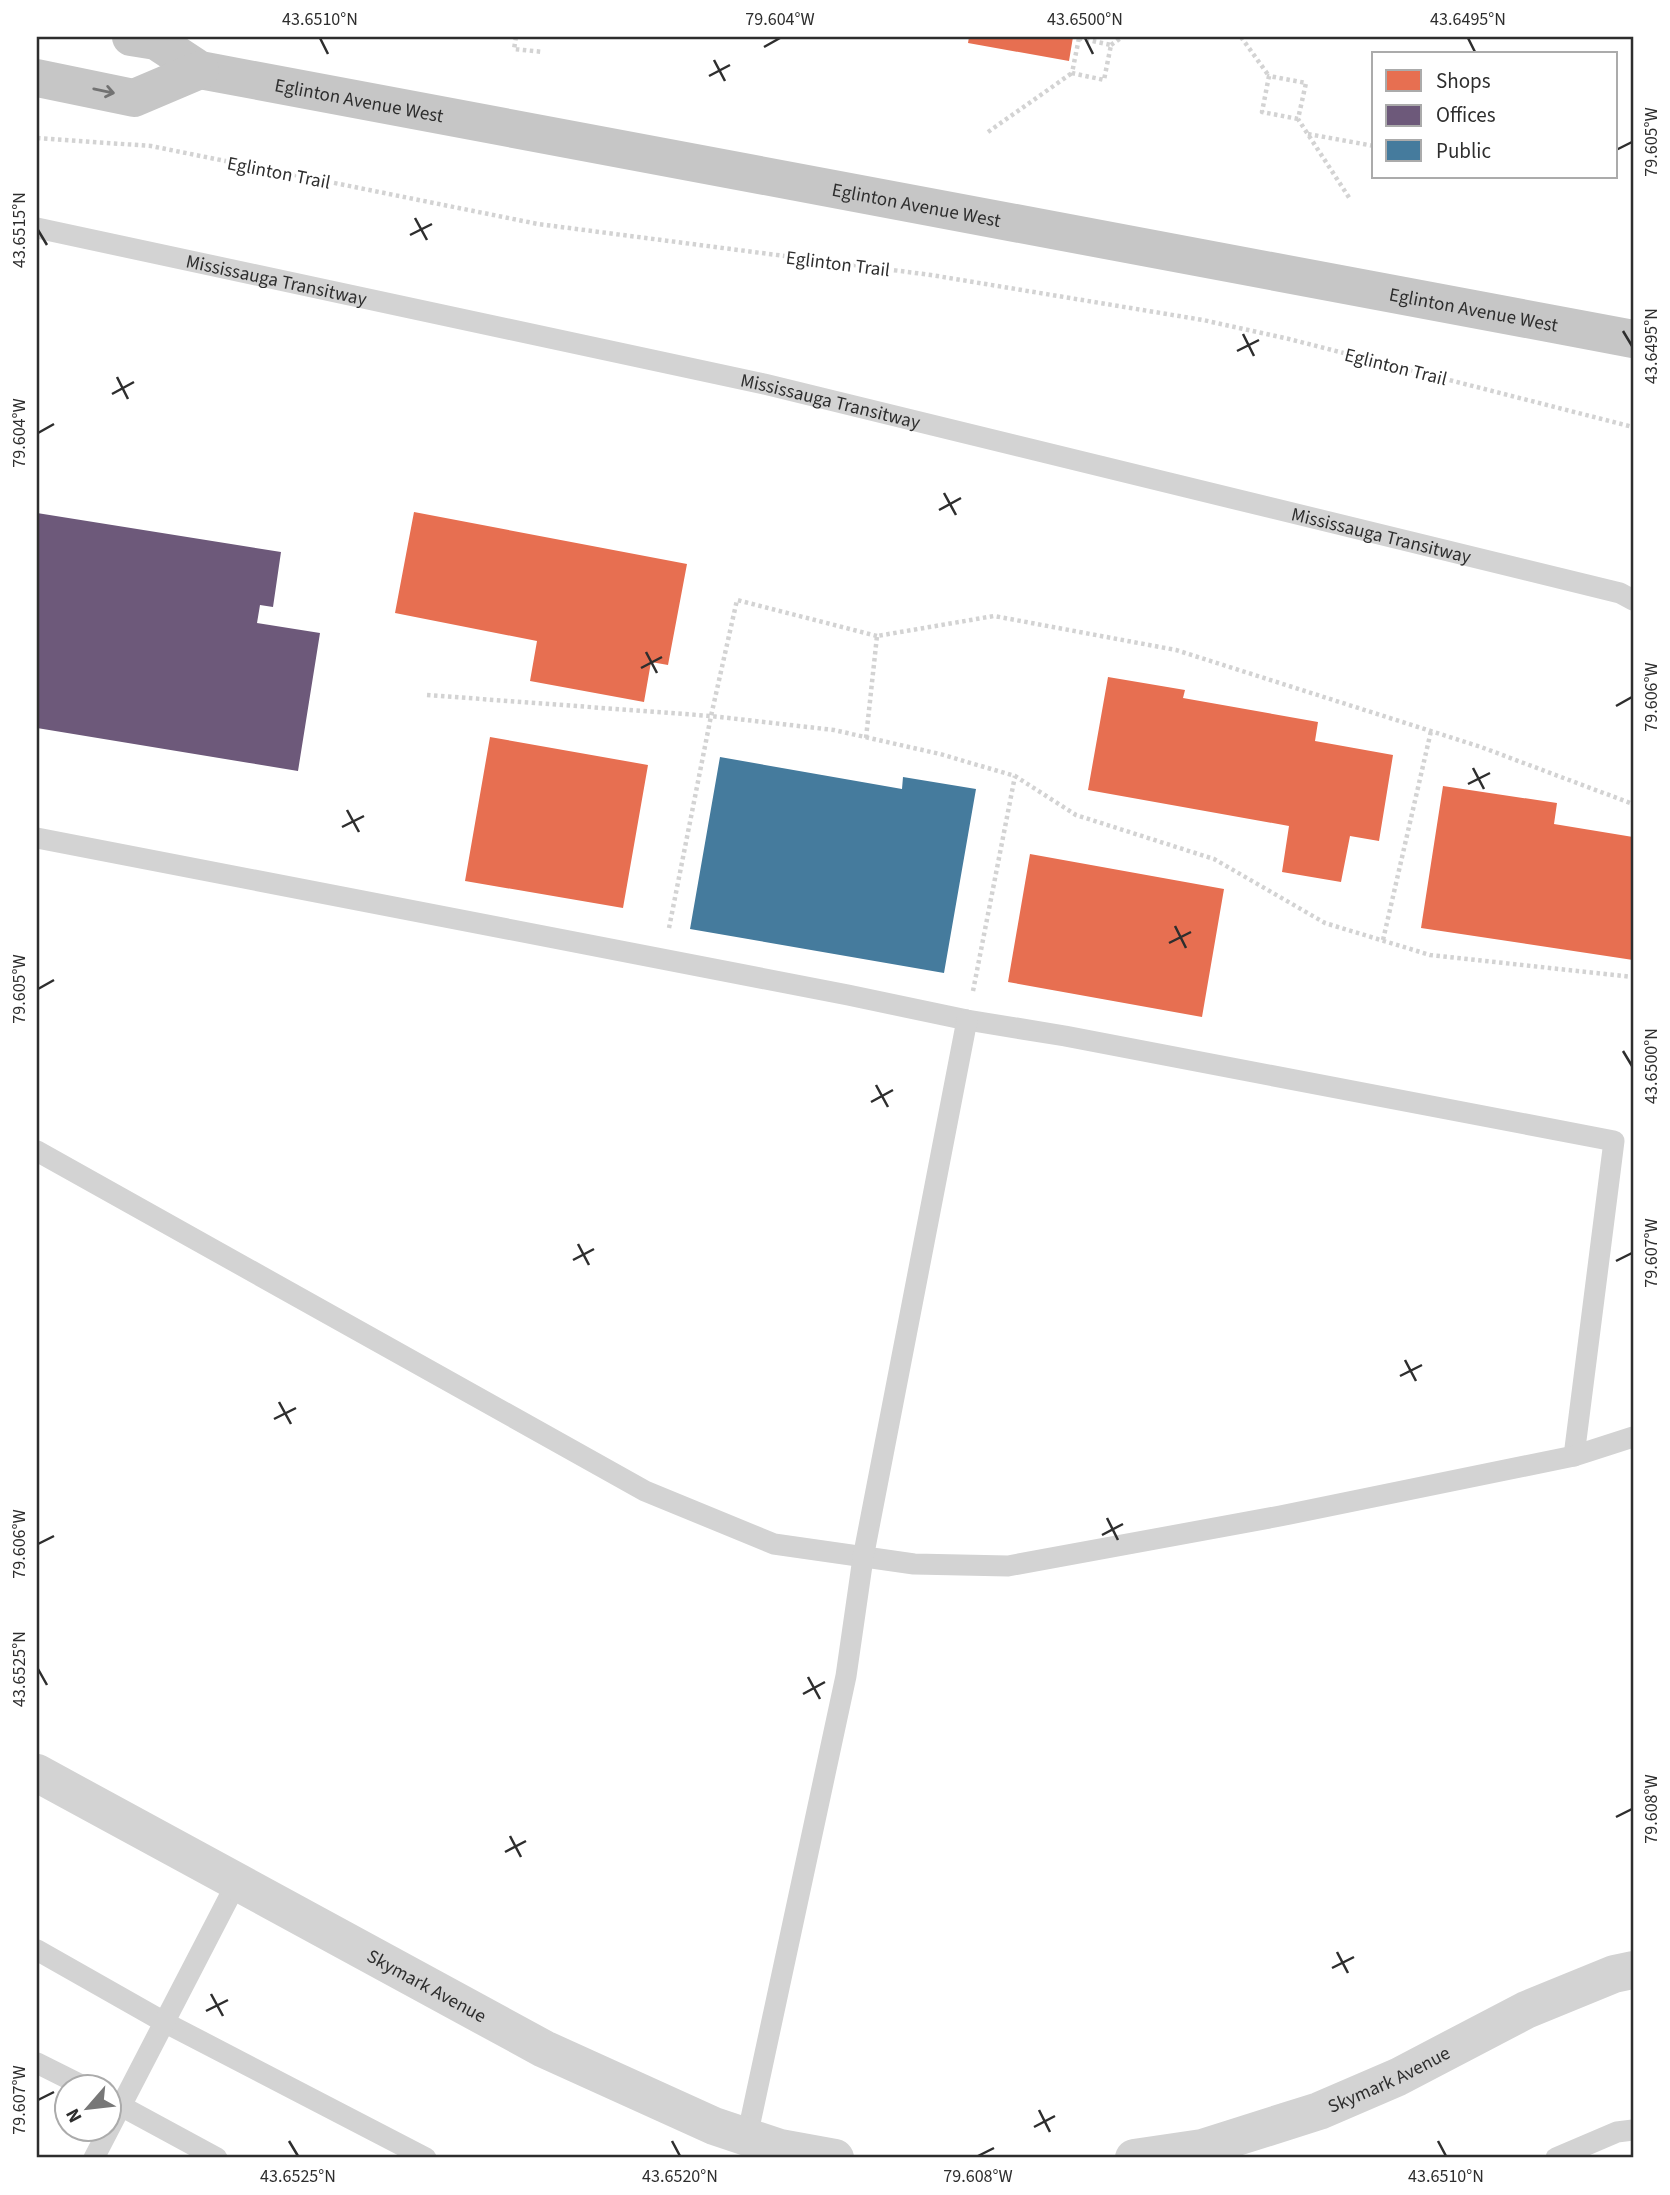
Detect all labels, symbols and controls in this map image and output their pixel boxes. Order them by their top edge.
text: 43.6510°N [282,7,358,32]
text: 79.604°W [745,7,815,32]
text: 43.6500°N [1047,7,1123,32]
text: 43.6495°N [1430,7,1506,32]
legend [1372,52,1618,178]
text: Shops [1436,66,1491,96]
street label: Eglinton Avenue West [272,72,446,131]
one-way arrow [92,85,115,99]
text: Offices [1436,100,1496,130]
text: 79.605°W [1639,107,1664,177]
text: Public [1436,136,1491,166]
street label: Eglinton Trail [225,150,333,197]
street label: Eglinton Avenue West [830,177,1003,235]
text: 43.6515°N [7,192,32,268]
street label: Eglinton Trail [784,245,892,284]
street label: Mississauga Transitway [183,248,369,313]
street label: Eglinton Avenue West [1387,282,1561,340]
text: 43.6495°N [1639,308,1664,384]
street label: Eglinton Trail [1342,342,1450,393]
street label: Mississauga Transitway [738,367,923,437]
text: 79.604°W [7,398,32,468]
street label: Mississauga Transitway [1288,501,1474,571]
text: 79.606°W [1639,662,1664,732]
text: 79.605°W [7,954,32,1024]
text: 43.6500°N [1639,1028,1664,1104]
text: 79.607°W [1639,1218,1664,1288]
text: 79.606°W [7,1509,32,1579]
text: 43.6525°N [7,1631,32,1707]
text: 79.608°W [1639,1774,1664,1844]
street label: Skymark Avenue [362,1943,491,2030]
street label: Skymark Avenue [1324,2040,1455,2121]
text: 79.607°W [7,2065,32,2135]
north arrow [52,2072,122,2142]
text: N [59,2103,89,2127]
text: 43.6525°N [260,2164,336,2189]
text: 43.6520°N [642,2164,718,2189]
text: 79.608°W [943,2164,1013,2189]
text: 43.6510°N [1408,2164,1484,2189]

